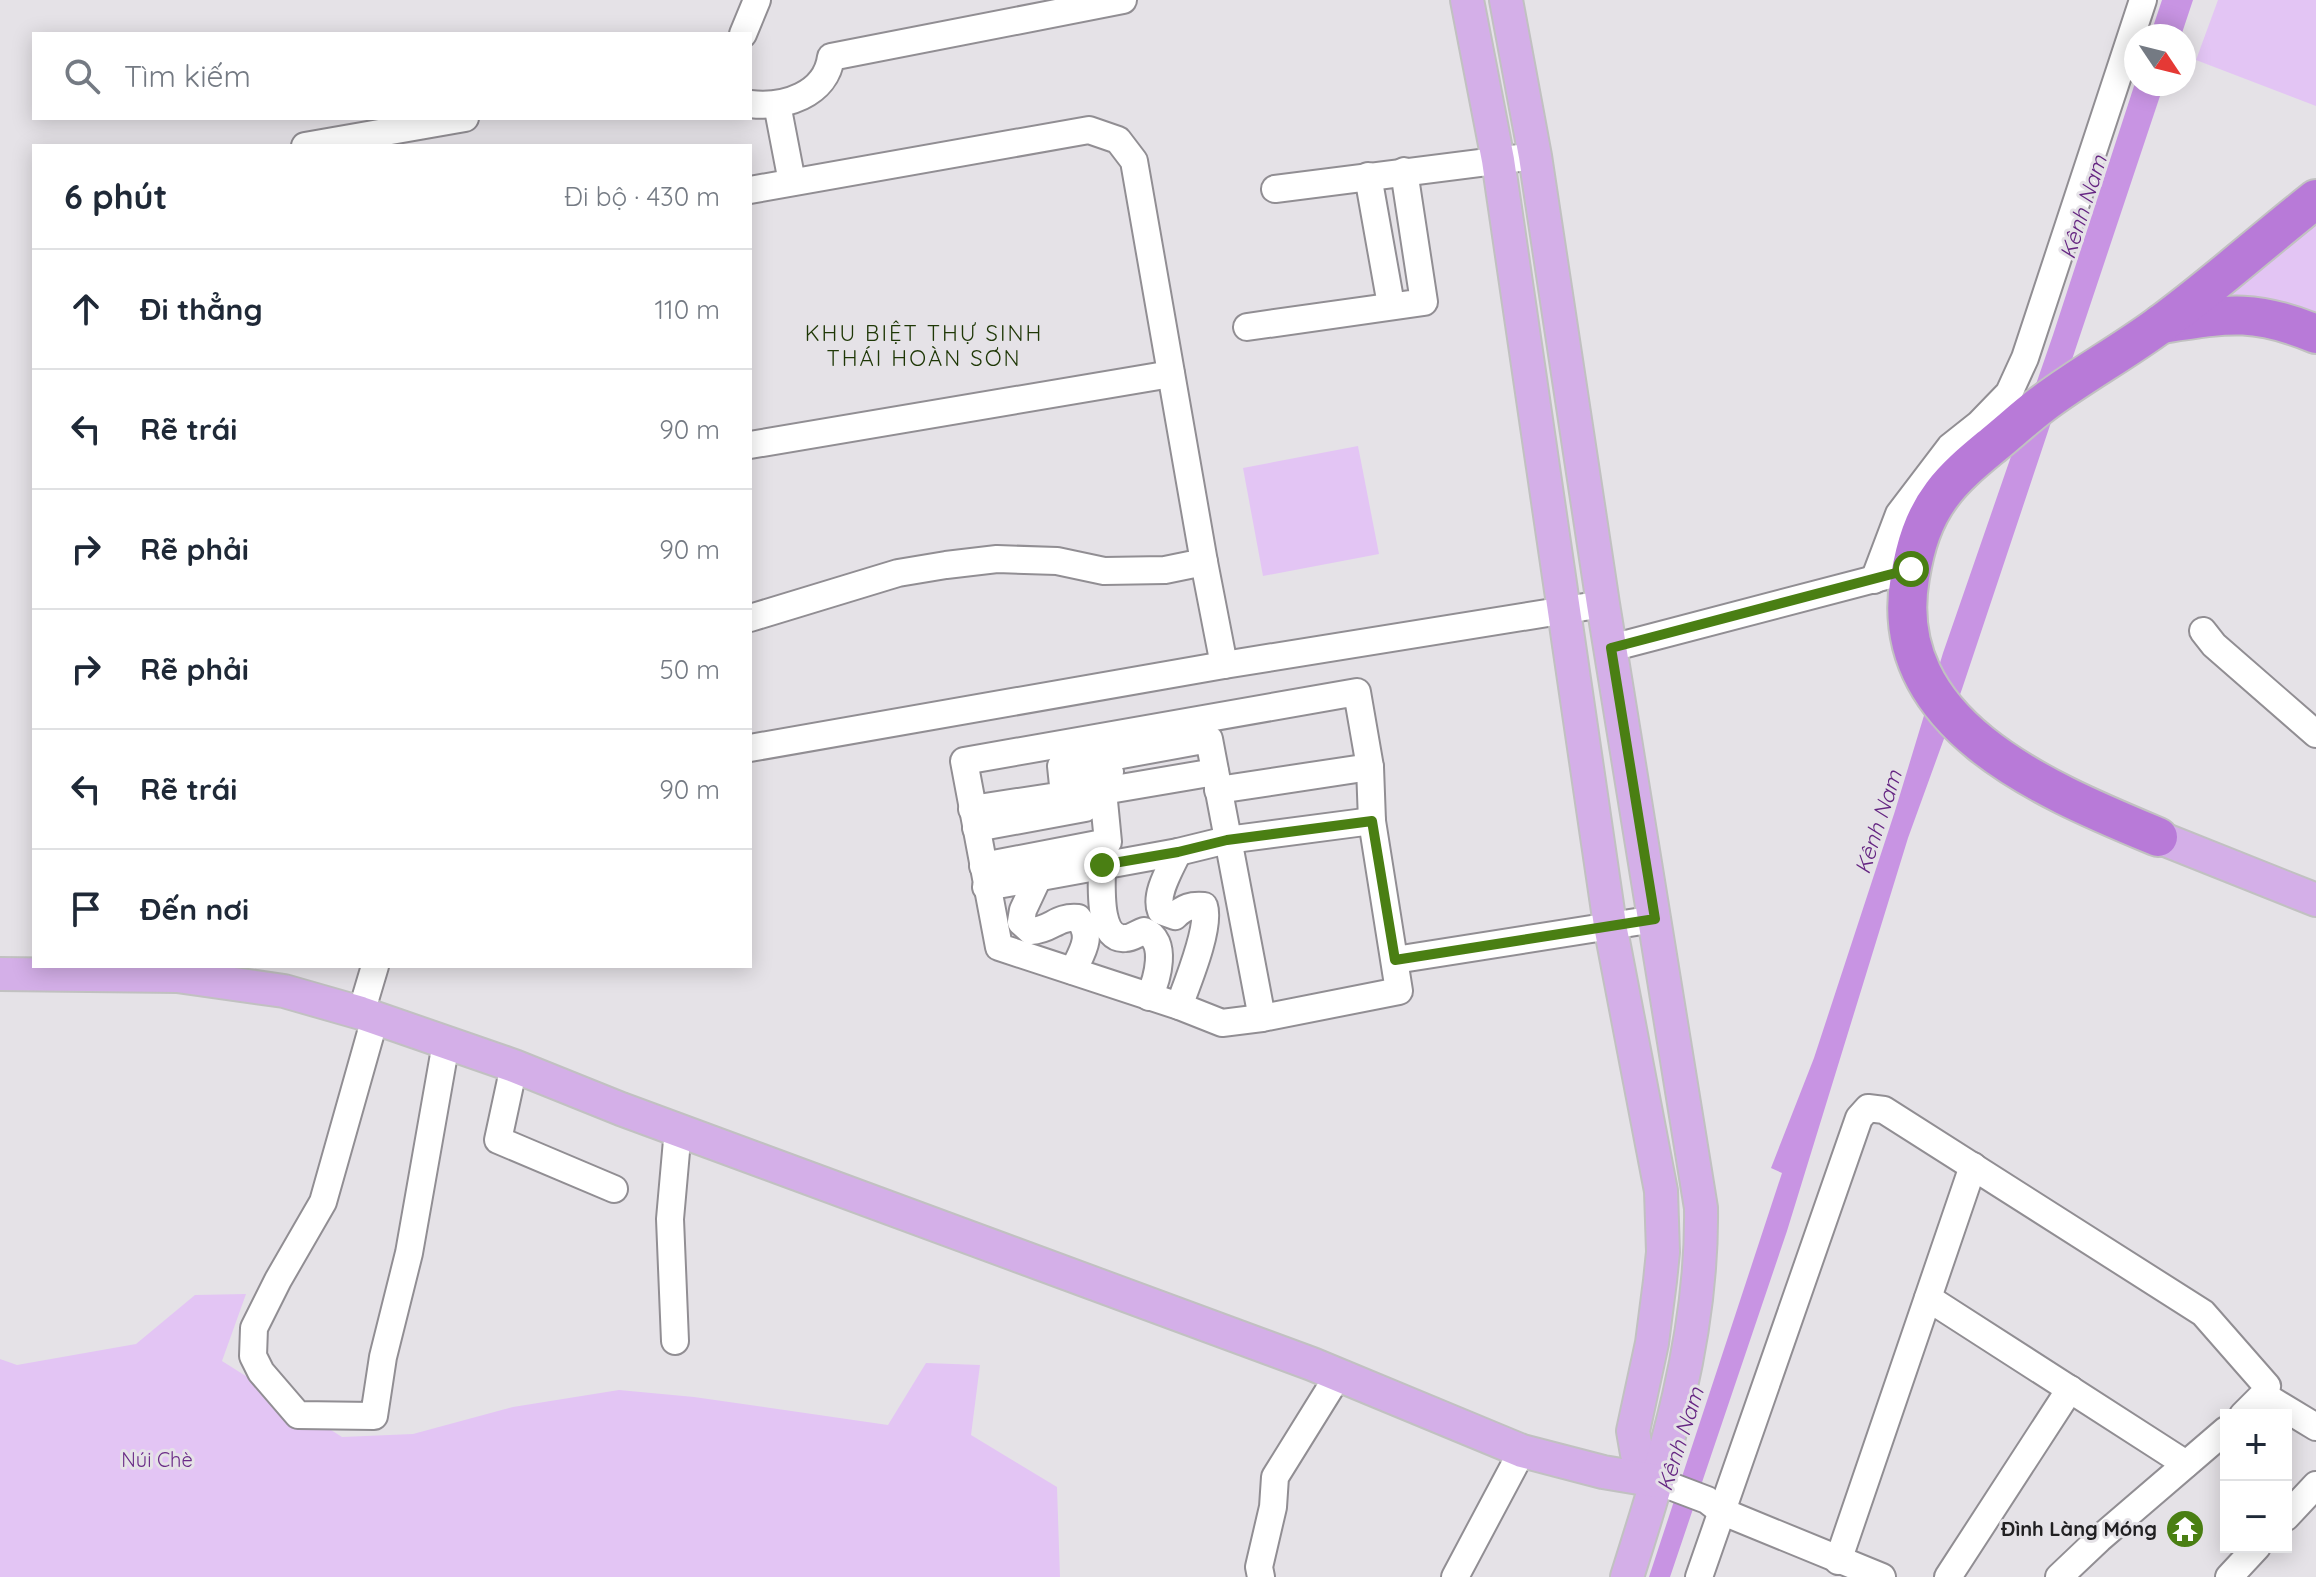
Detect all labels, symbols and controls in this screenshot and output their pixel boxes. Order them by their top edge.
north arrow [2124,24,2196,96]
search box [32,32,752,120]
icon: search [60,54,104,98]
text: Tìm kiếm [124,57,251,95]
water label: Kênh Nam [2053,151,2113,262]
text: 6 phút [64,175,167,218]
text: Đi bộ · 430 m [564,180,720,213]
icon: ahead [64,287,108,331]
text: Đi thẳng [140,290,263,328]
text: 110 m [654,293,720,326]
district label: KHU BIỆT THỰ SINH THÁI HOÀN SƠN [805,319,1043,372]
icon: left [64,407,108,451]
text: Rẽ trái [140,410,237,448]
text: 90 m [659,413,720,446]
icon: right [64,527,108,571]
text: Rẽ phải [140,530,249,568]
text: 90 m [659,533,720,566]
route start [1893,551,1929,587]
icon: right [64,647,108,691]
text: Rẽ phải [140,650,249,688]
text: 50 m [660,653,720,686]
water label: Kênh Nam [1848,766,1908,877]
icon: left [64,767,108,811]
text: Rẽ trái [140,770,237,808]
text: 90 m [659,773,720,806]
route end [1084,847,1120,883]
icon: arrive [64,887,108,931]
text: Đến nơi [140,890,249,928]
water label: Kênh Nam [1650,1383,1710,1494]
map controls [2220,1409,2292,1553]
button: + [2220,1409,2292,1481]
park label: Núi Chè [121,1447,193,1472]
button: − [2220,1481,2292,1553]
temple icon: Đình Làng Móng [2164,1508,2206,1550]
place label: Đình Làng Móng [2000,1516,2157,1541]

